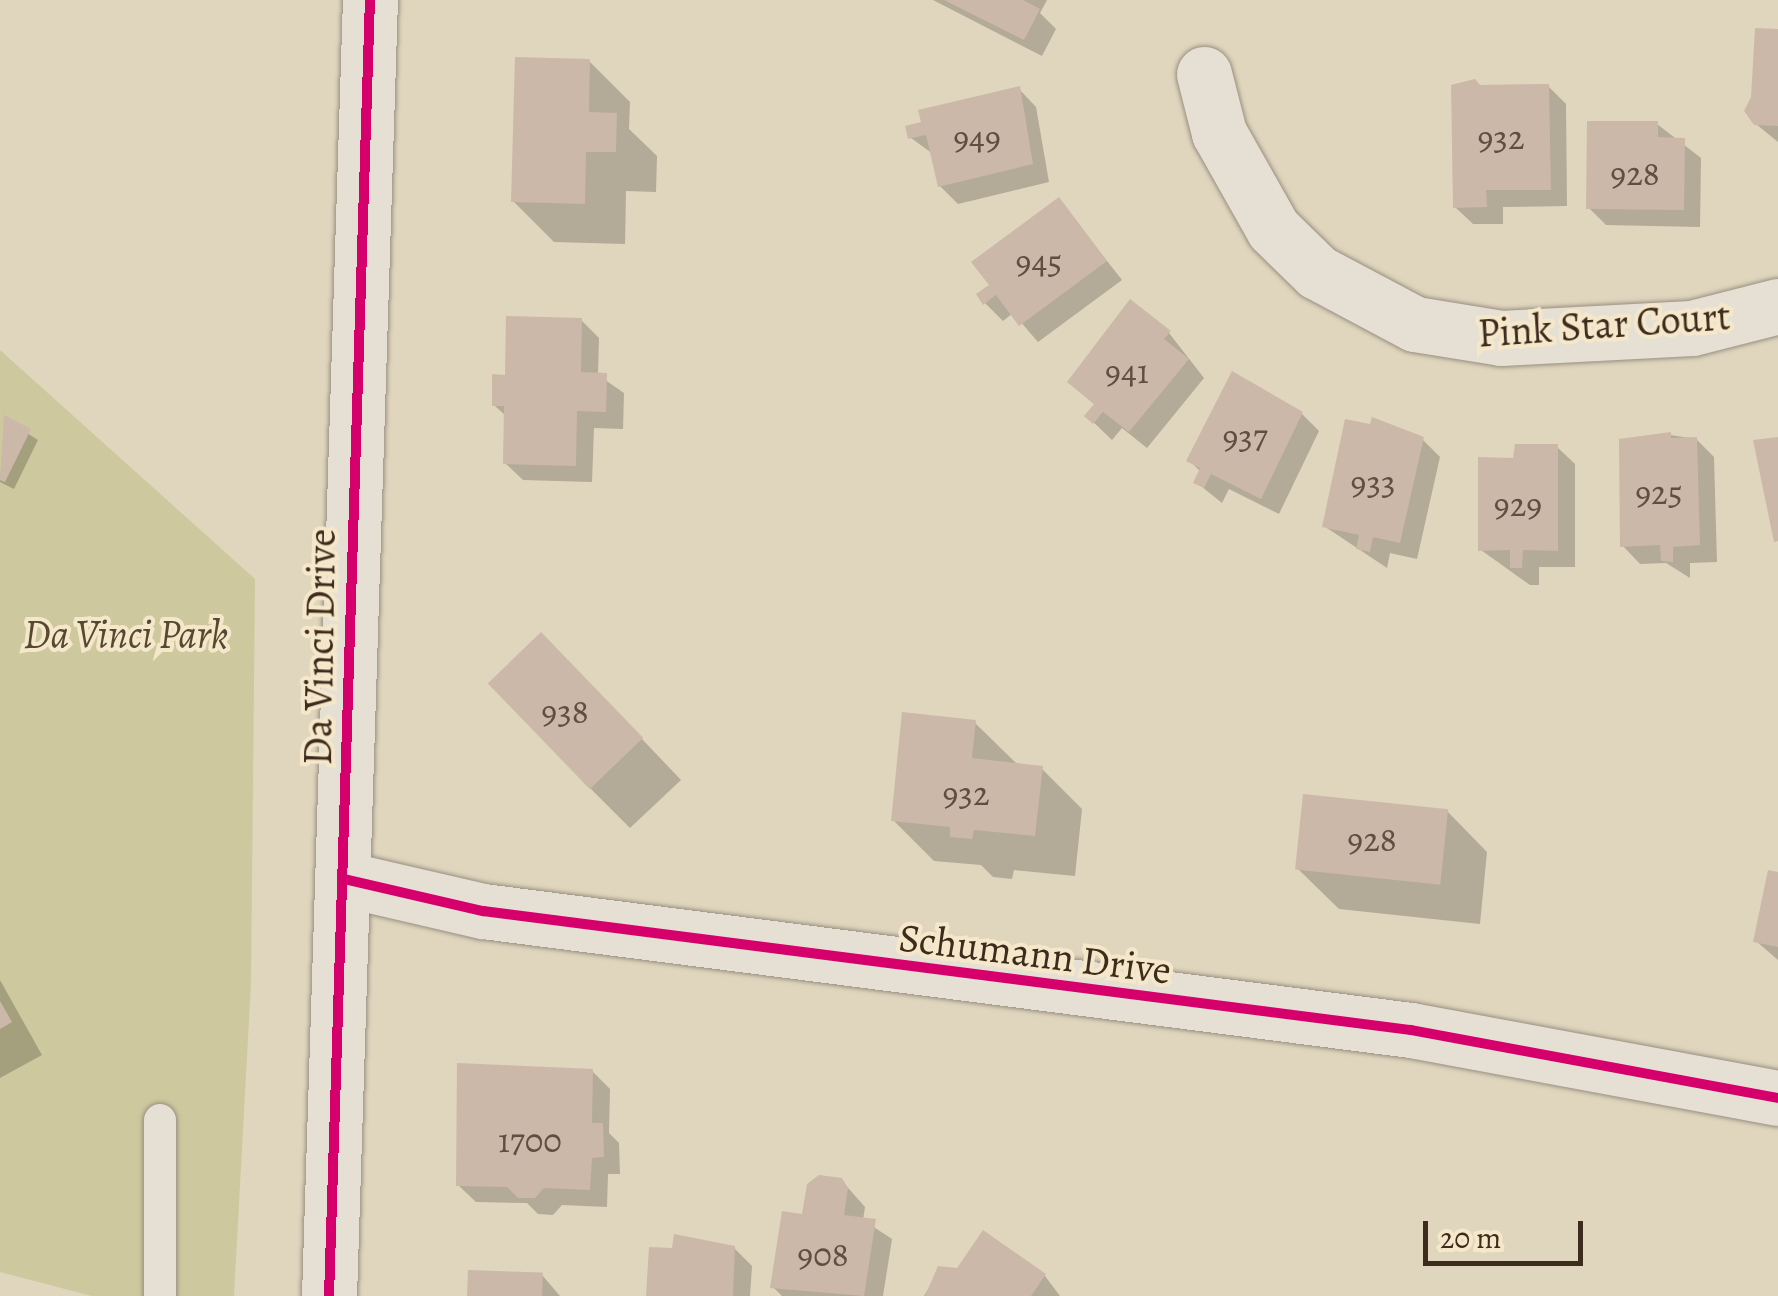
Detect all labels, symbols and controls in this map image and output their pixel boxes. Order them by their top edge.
house number: 949 [953,116,1001,158]
house number: 932 [1477,116,1525,158]
house number: 928 [1610,152,1660,194]
house number: 945 [1016,240,1062,282]
street label: Pink Star Court [1476,292,1732,358]
house number: 941 [1105,350,1149,392]
house number: 937 [1222,415,1268,457]
house number: 933 [1350,461,1396,503]
house number: 925 [1635,471,1683,513]
house number: 929 [1494,483,1542,525]
street label: Da Vinci Drive [294,528,346,766]
park label: Da Vinci Park [24,611,228,659]
house number: 938 [541,690,589,732]
house number: 932 [942,772,990,814]
house number: 928 [1347,818,1397,860]
street label: Schumann Drive [896,913,1174,995]
house number: 1700 [498,1119,562,1161]
scale bar [1428,1201,1588,1263]
text: 20 m [1440,1218,1501,1258]
house number: 908 [797,1233,849,1275]

